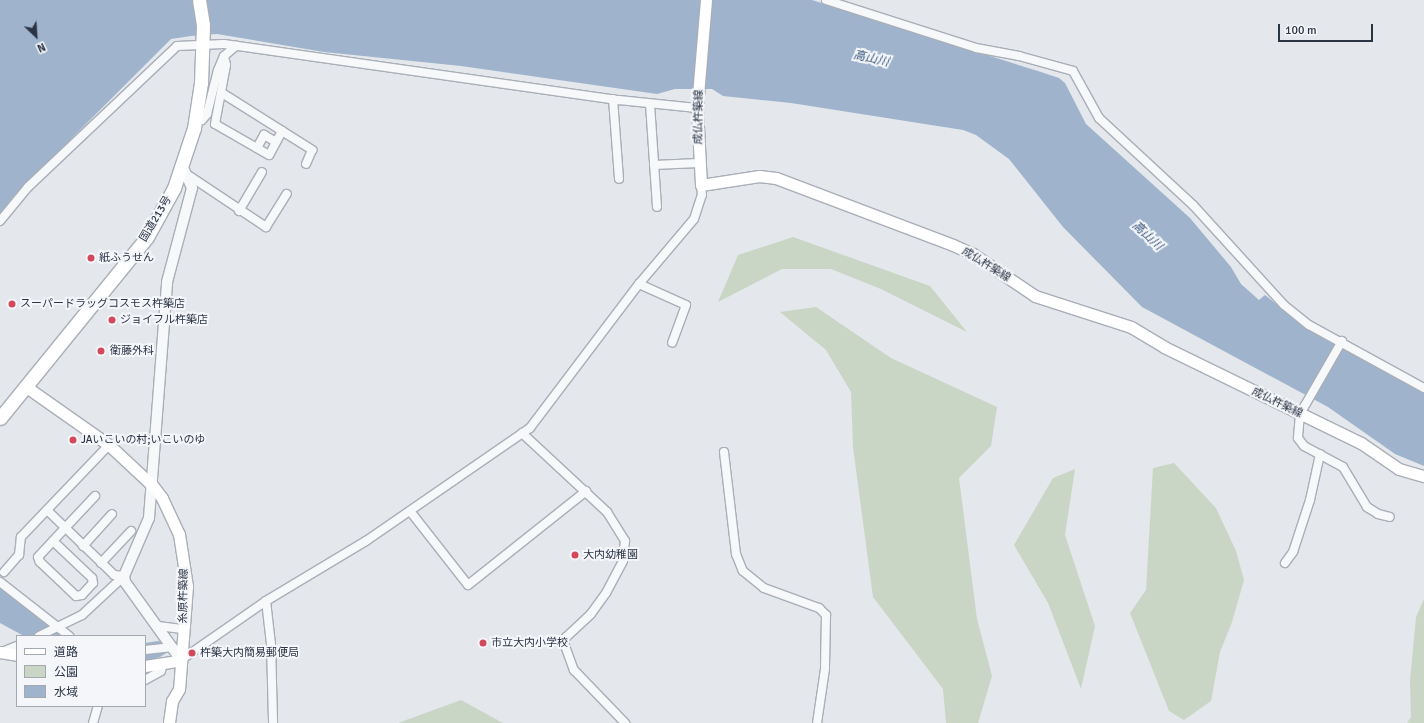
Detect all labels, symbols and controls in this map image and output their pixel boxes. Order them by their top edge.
north arrow [16,16,56,56]
scale bar [1280,16,1375,42]
text: 100 m [1285,23,1317,38]
text: N [35,40,47,55]
water label: 高山川 [852,48,890,70]
street label: 成仏杵築線 [692,89,706,145]
street label: 国道213号 [137,194,175,244]
water label: 高山川 [1129,218,1165,254]
street label: 成仏杵築線 [959,245,1013,285]
place label: 紙ふうせん [99,251,154,265]
marker: 紙ふうせん [86,253,96,263]
place label: スーパードラッグコスモス杵築店 [20,297,185,311]
marker: スーパードラッグコスモス杵築店 [7,299,17,309]
place label: ジョイフル杵築店 [120,313,208,327]
marker: ジョイフル杵築店 [107,315,117,325]
place label: 衛藤外科 [110,344,154,358]
marker: 衛藤外科 [95,345,107,357]
street label: 成仏杵築線 [1249,385,1305,421]
place label: JAいこいの村;いこいのゆ [81,433,205,447]
marker: JAいこいの村;いこいのゆ [68,435,78,445]
place label: 大内幼稚園 [583,548,638,562]
marker: 大内幼稚園 [570,550,580,560]
street label: 糸原杵築線 [177,568,191,624]
legend [16,635,146,707]
place label: 市立大内小学校 [491,636,568,650]
marker: 市立大内小学校 [478,638,488,648]
text: 道路 [54,645,78,660]
place label: 杵築大内簡易郵便局 [200,646,299,660]
marker: 杵築大内簡易郵便局 [187,648,197,658]
text: 公園 [54,665,78,680]
text: 水域 [54,685,78,700]

